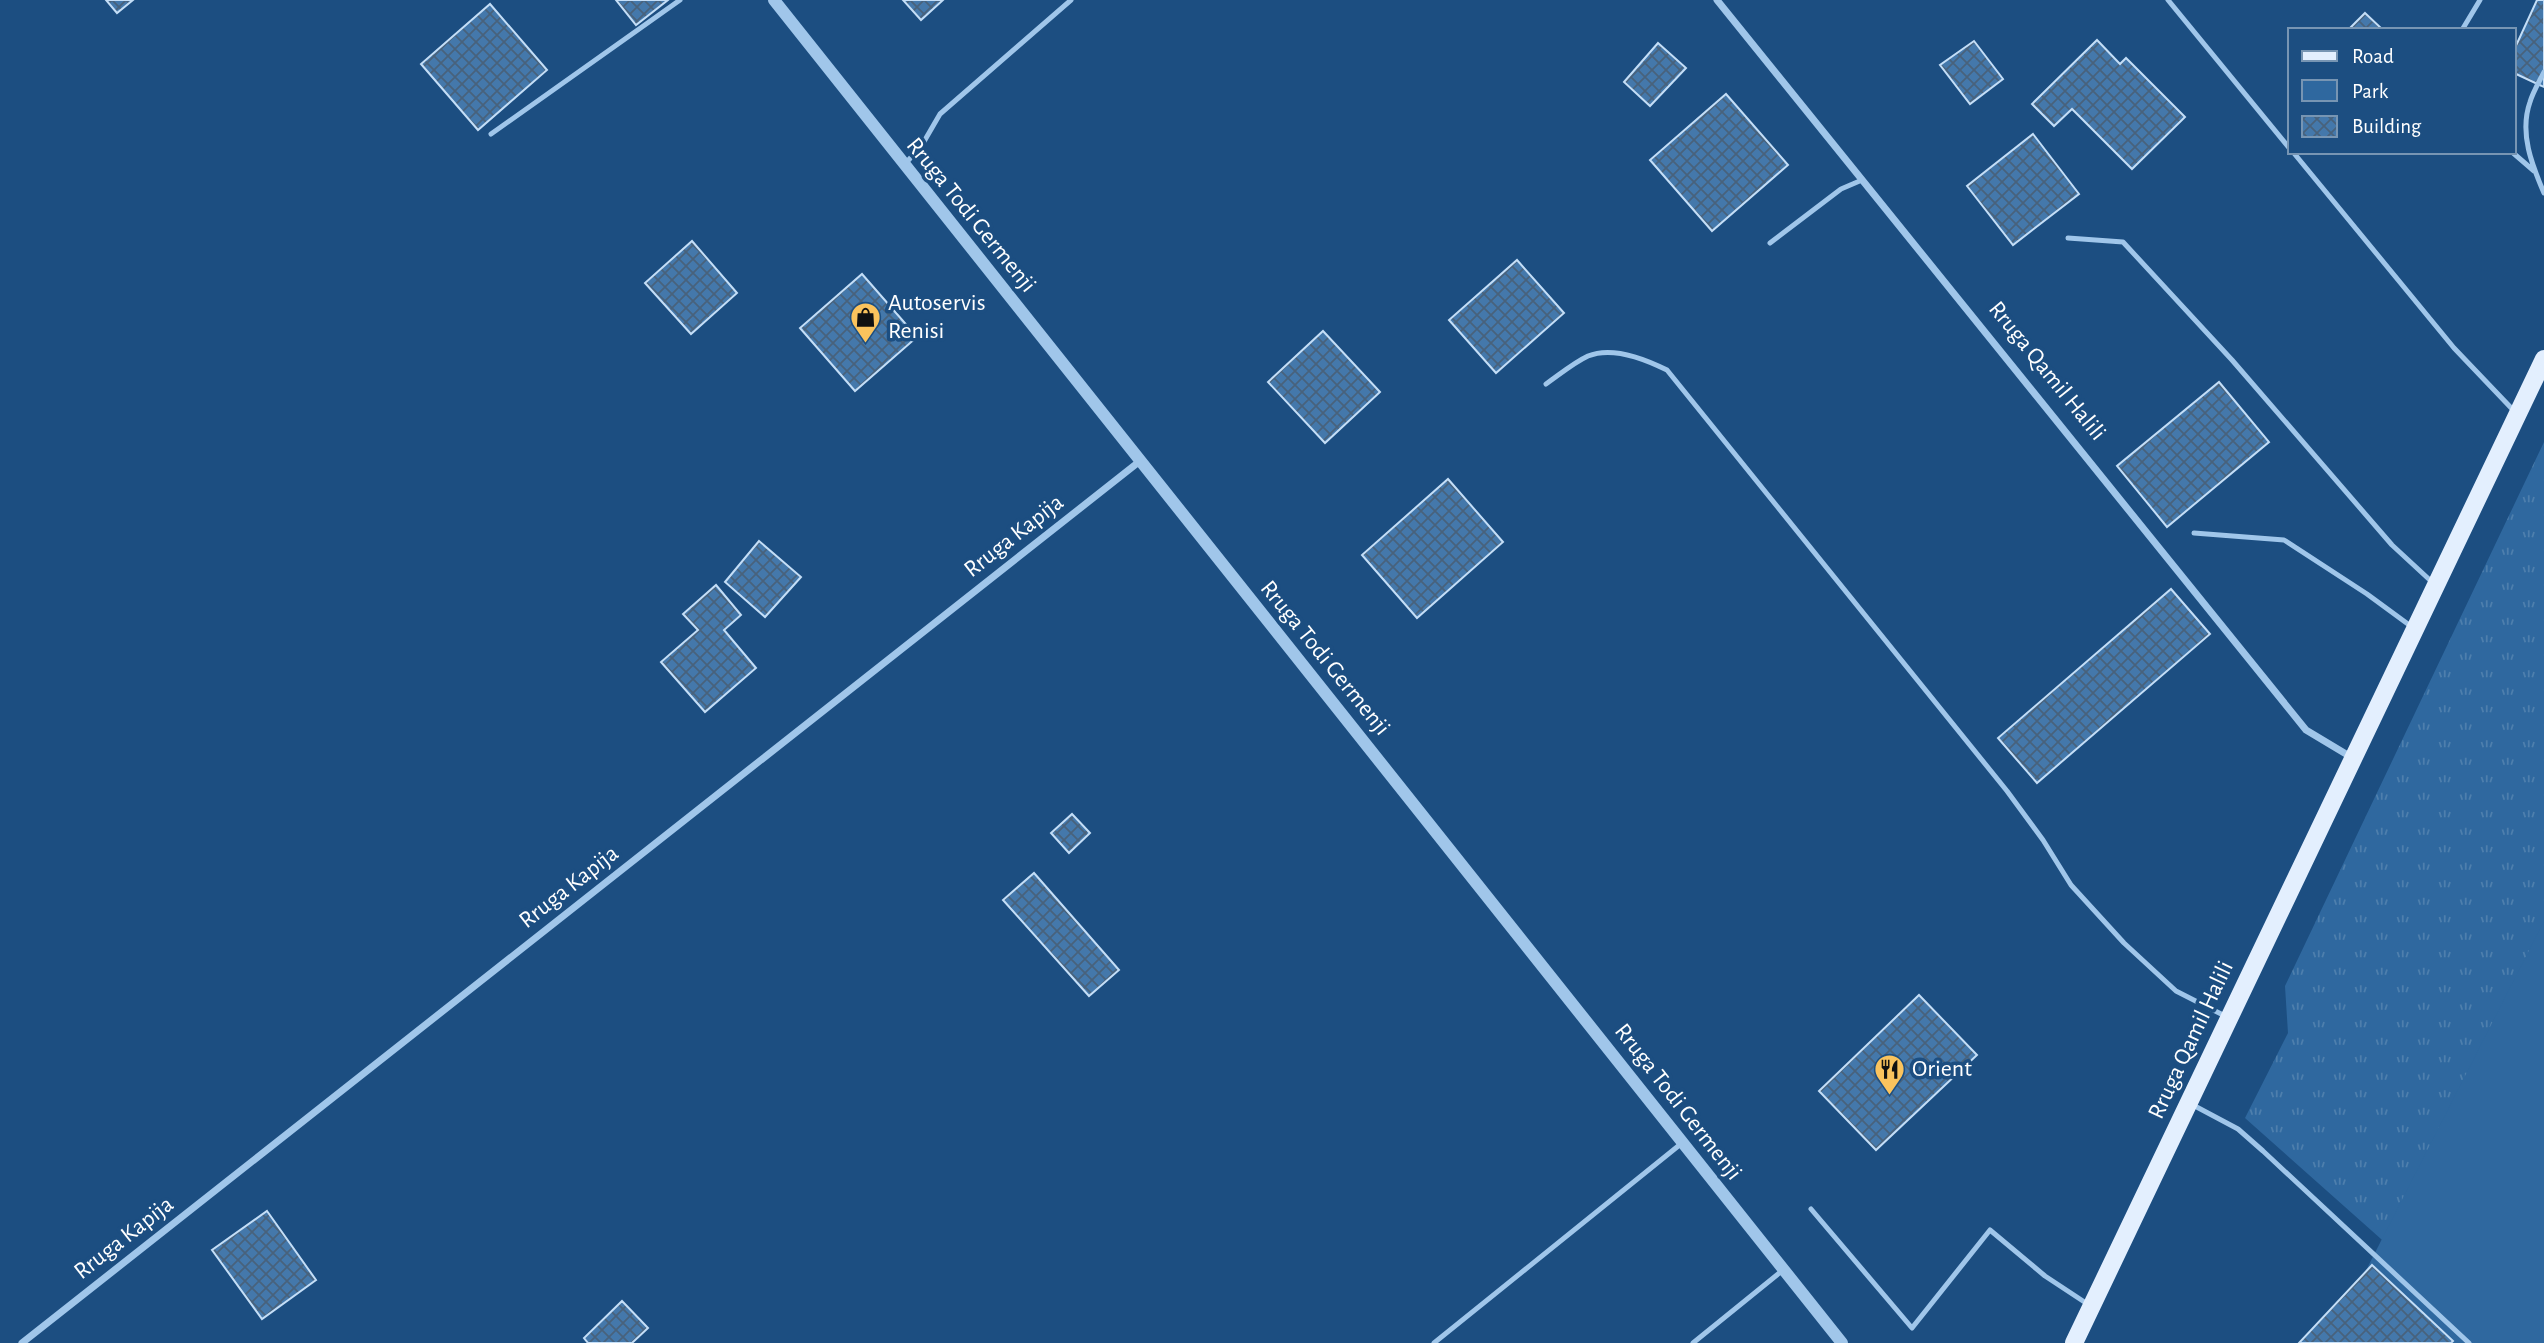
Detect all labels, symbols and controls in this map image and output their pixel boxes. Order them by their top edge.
legend [2288,28,2516,154]
text: Road [2352,46,2394,67]
text: Park [2352,81,2389,102]
text: Building [2352,116,2422,137]
street label: Rruga Todi Germenji [902,133,1040,297]
place label: Autoservis Renisi [888,291,986,343]
street label: Rruga Qamil Halili [1984,297,2110,445]
shop icon: Autoservis Renisi [848,300,882,344]
street label: Rruga Kapija [960,490,1068,582]
street label: Rruga Todi Germenji [1256,576,1394,740]
street label: Rruga Kapija [515,841,623,933]
street label: Rruga Qamil Halili [2144,957,2238,1123]
street label: Rruga Todi Germenji [1610,1019,1746,1185]
restaurant icon: Orient [1872,1052,1906,1096]
place label: Orient [1912,1057,1972,1081]
street label: Rruga Kapija [70,1192,178,1284]

